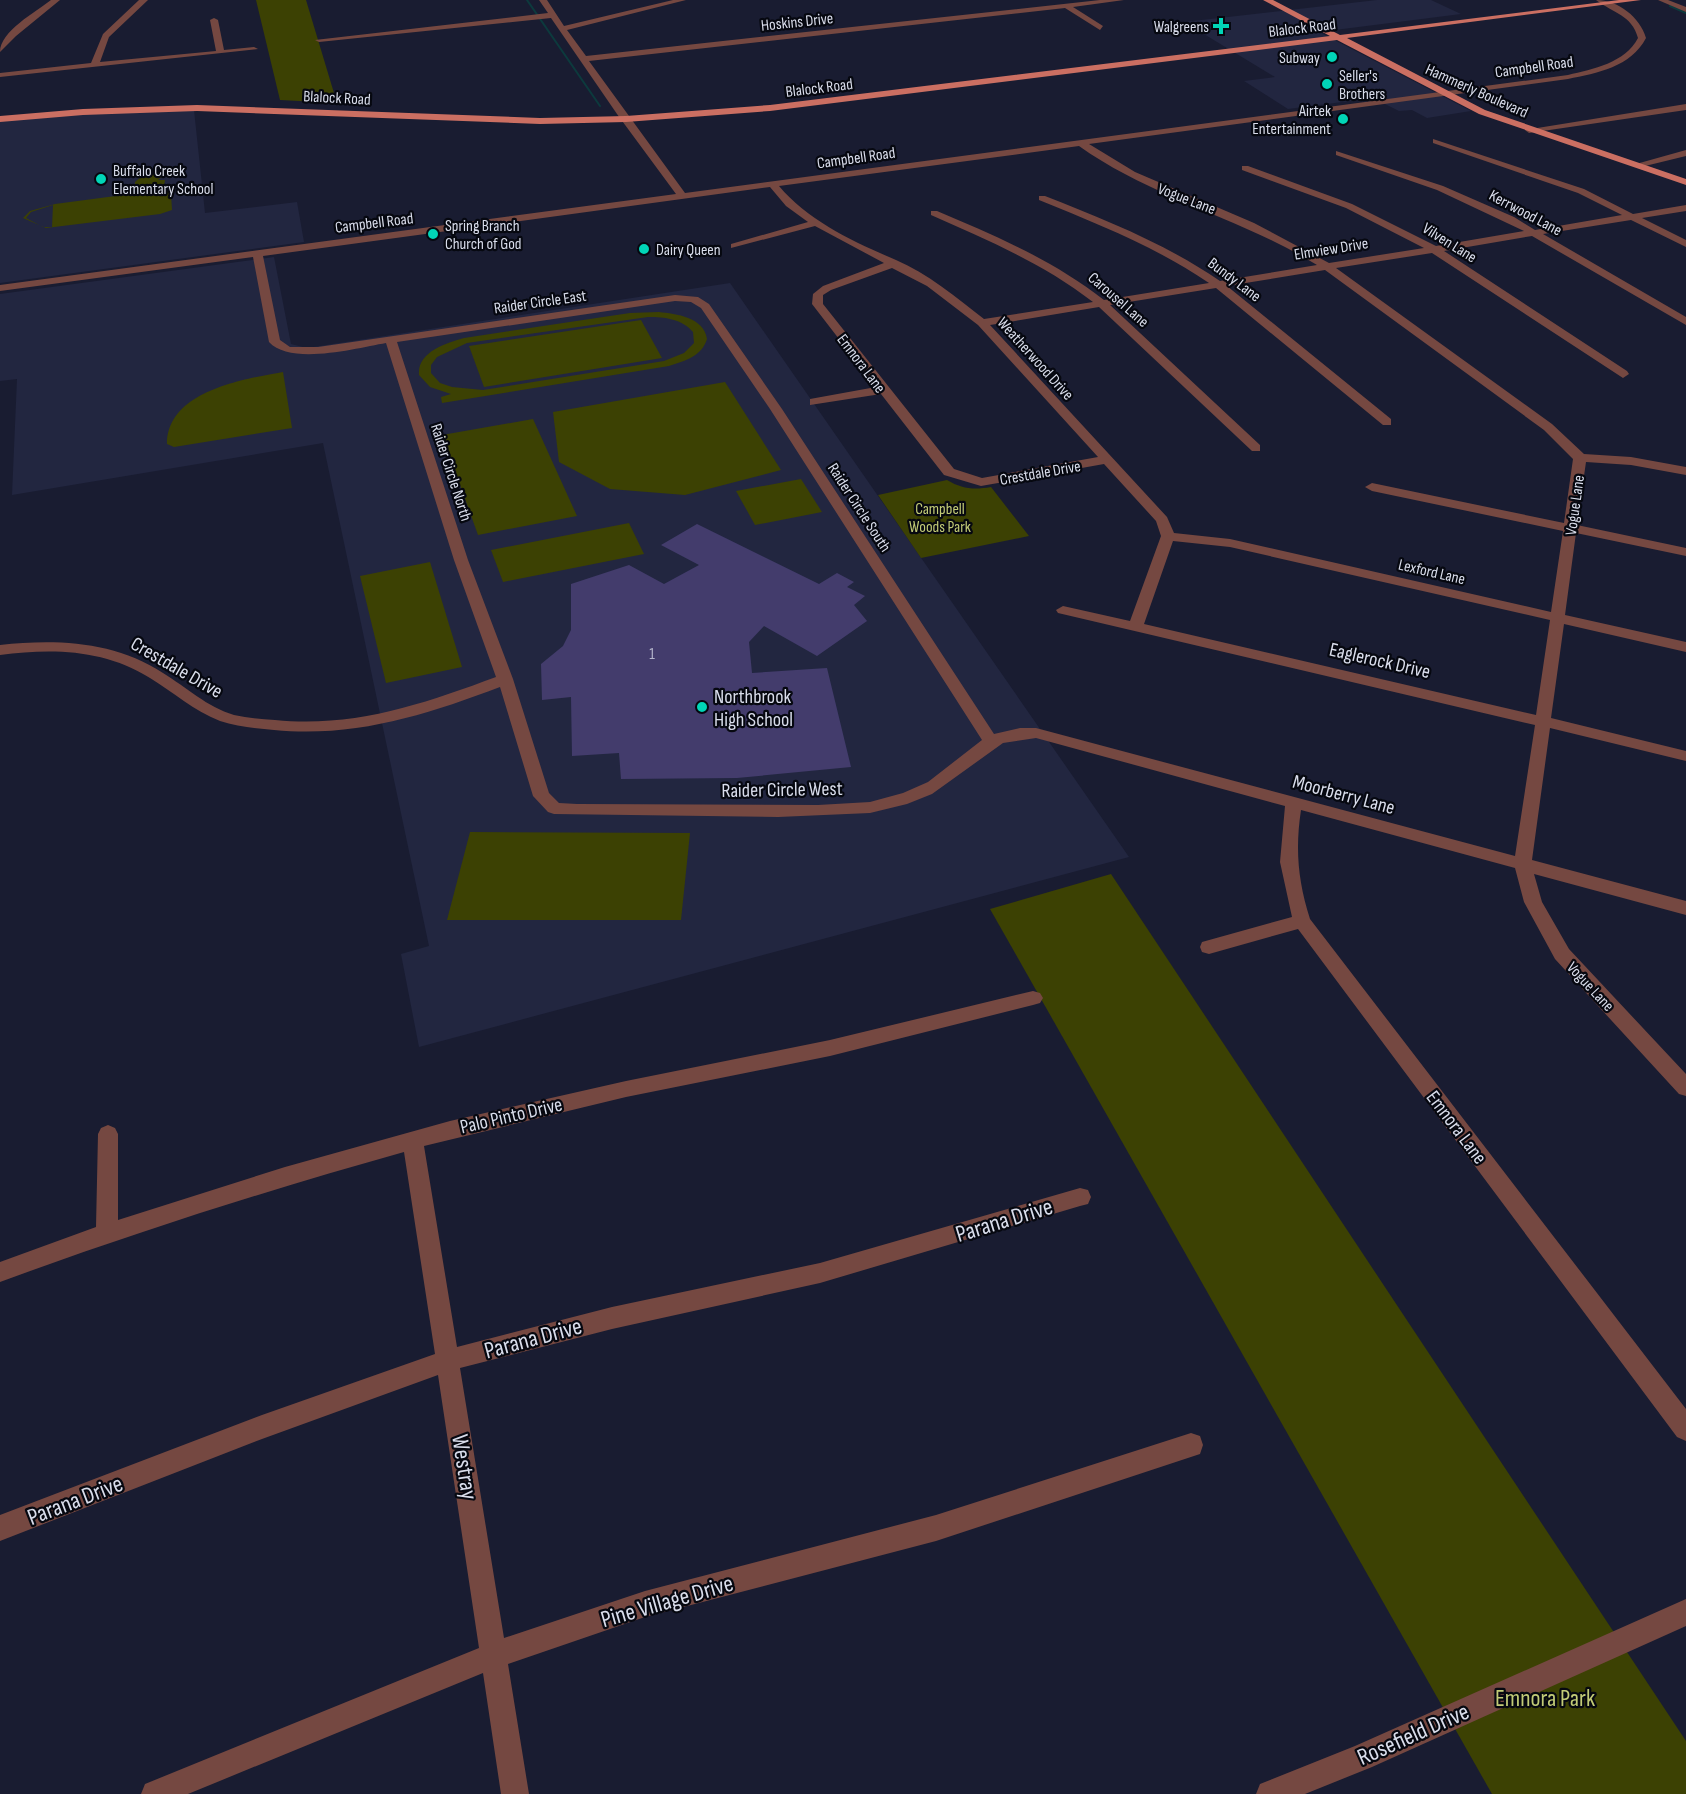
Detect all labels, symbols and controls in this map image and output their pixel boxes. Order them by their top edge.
street label: Hoskins Drive [760,9,834,36]
street label: Blalock Road [1267,15,1337,42]
place label: Walgreens [1154,18,1209,37]
marker: Walgreens [1214,19,1228,33]
place label: Subway [1279,49,1320,68]
marker: Subway [1325,50,1339,64]
street label: Campbell Road [1494,53,1575,82]
street label: Hammerly Boulevard [1422,60,1531,123]
place label: Seller's Brothers [1339,67,1386,104]
street label: Blalock Road [784,75,854,102]
marker: Seller's Brothers [1320,77,1334,91]
street label: Blalock Road [303,87,371,110]
place label: Airtek Entertainment [1252,102,1331,139]
marker: Airtek Entertainment [1336,112,1350,126]
street label: Campbell Road [816,144,897,173]
place label: Buffalo Creek Elementary School [113,162,213,199]
marker: Buffalo Creek Elementary School [94,172,108,186]
street label: Vogue Lane [1155,180,1218,219]
street label: Kerrwood Lane [1486,186,1565,240]
street label: Campbell Road [334,209,414,238]
place label: Spring Branch Church of God [445,217,522,254]
street label: Vilven Lane [1419,219,1480,267]
marker: Spring Branch Church of God [426,227,440,241]
street label: Elmview Drive [1293,234,1370,265]
place label: Dairy Queen [656,241,721,260]
marker: Dairy Queen [637,242,651,256]
street label: Bundy Lane [1204,254,1264,306]
street label: Carousel Lane [1084,269,1152,332]
street label: Raider Circle East [493,287,588,318]
street label: Weatherwood Drive [993,314,1077,404]
street label: Emnora Lane [833,331,889,397]
street label: Raider Circle North [426,421,475,524]
street label: Crestdale Drive [998,457,1082,490]
street label: Raider Circle South [823,460,894,556]
street label: Vogue Lane [1562,474,1589,537]
park label: Campbell Woods Park [909,500,971,537]
street label: Lexford Lane [1396,556,1467,589]
street label: Crestdale Drive [126,632,227,704]
street label: Eaglerock Drive [1327,638,1433,684]
house number: 1 [649,645,655,664]
place label: Northbrook High School [714,685,793,732]
marker: Northbrook High School [695,700,709,714]
street label: Moorberry Lane [1290,770,1397,820]
street label: Raider Circle West [721,777,843,803]
street label: Vogue Lane [1562,958,1618,1016]
street label: Emnora Lane [1421,1086,1492,1169]
street label: Palo Pinto Drive [458,1093,565,1139]
street label: Parana Drive [952,1192,1056,1249]
street label: Parana Drive [481,1312,585,1365]
street label: Westray [445,1432,484,1502]
street label: Parana Drive [23,1469,127,1532]
street label: Pine Village Drive [597,1569,737,1634]
park label: Emnora Park [1495,1684,1595,1713]
street label: Rosefield Drive [1353,1697,1474,1772]

